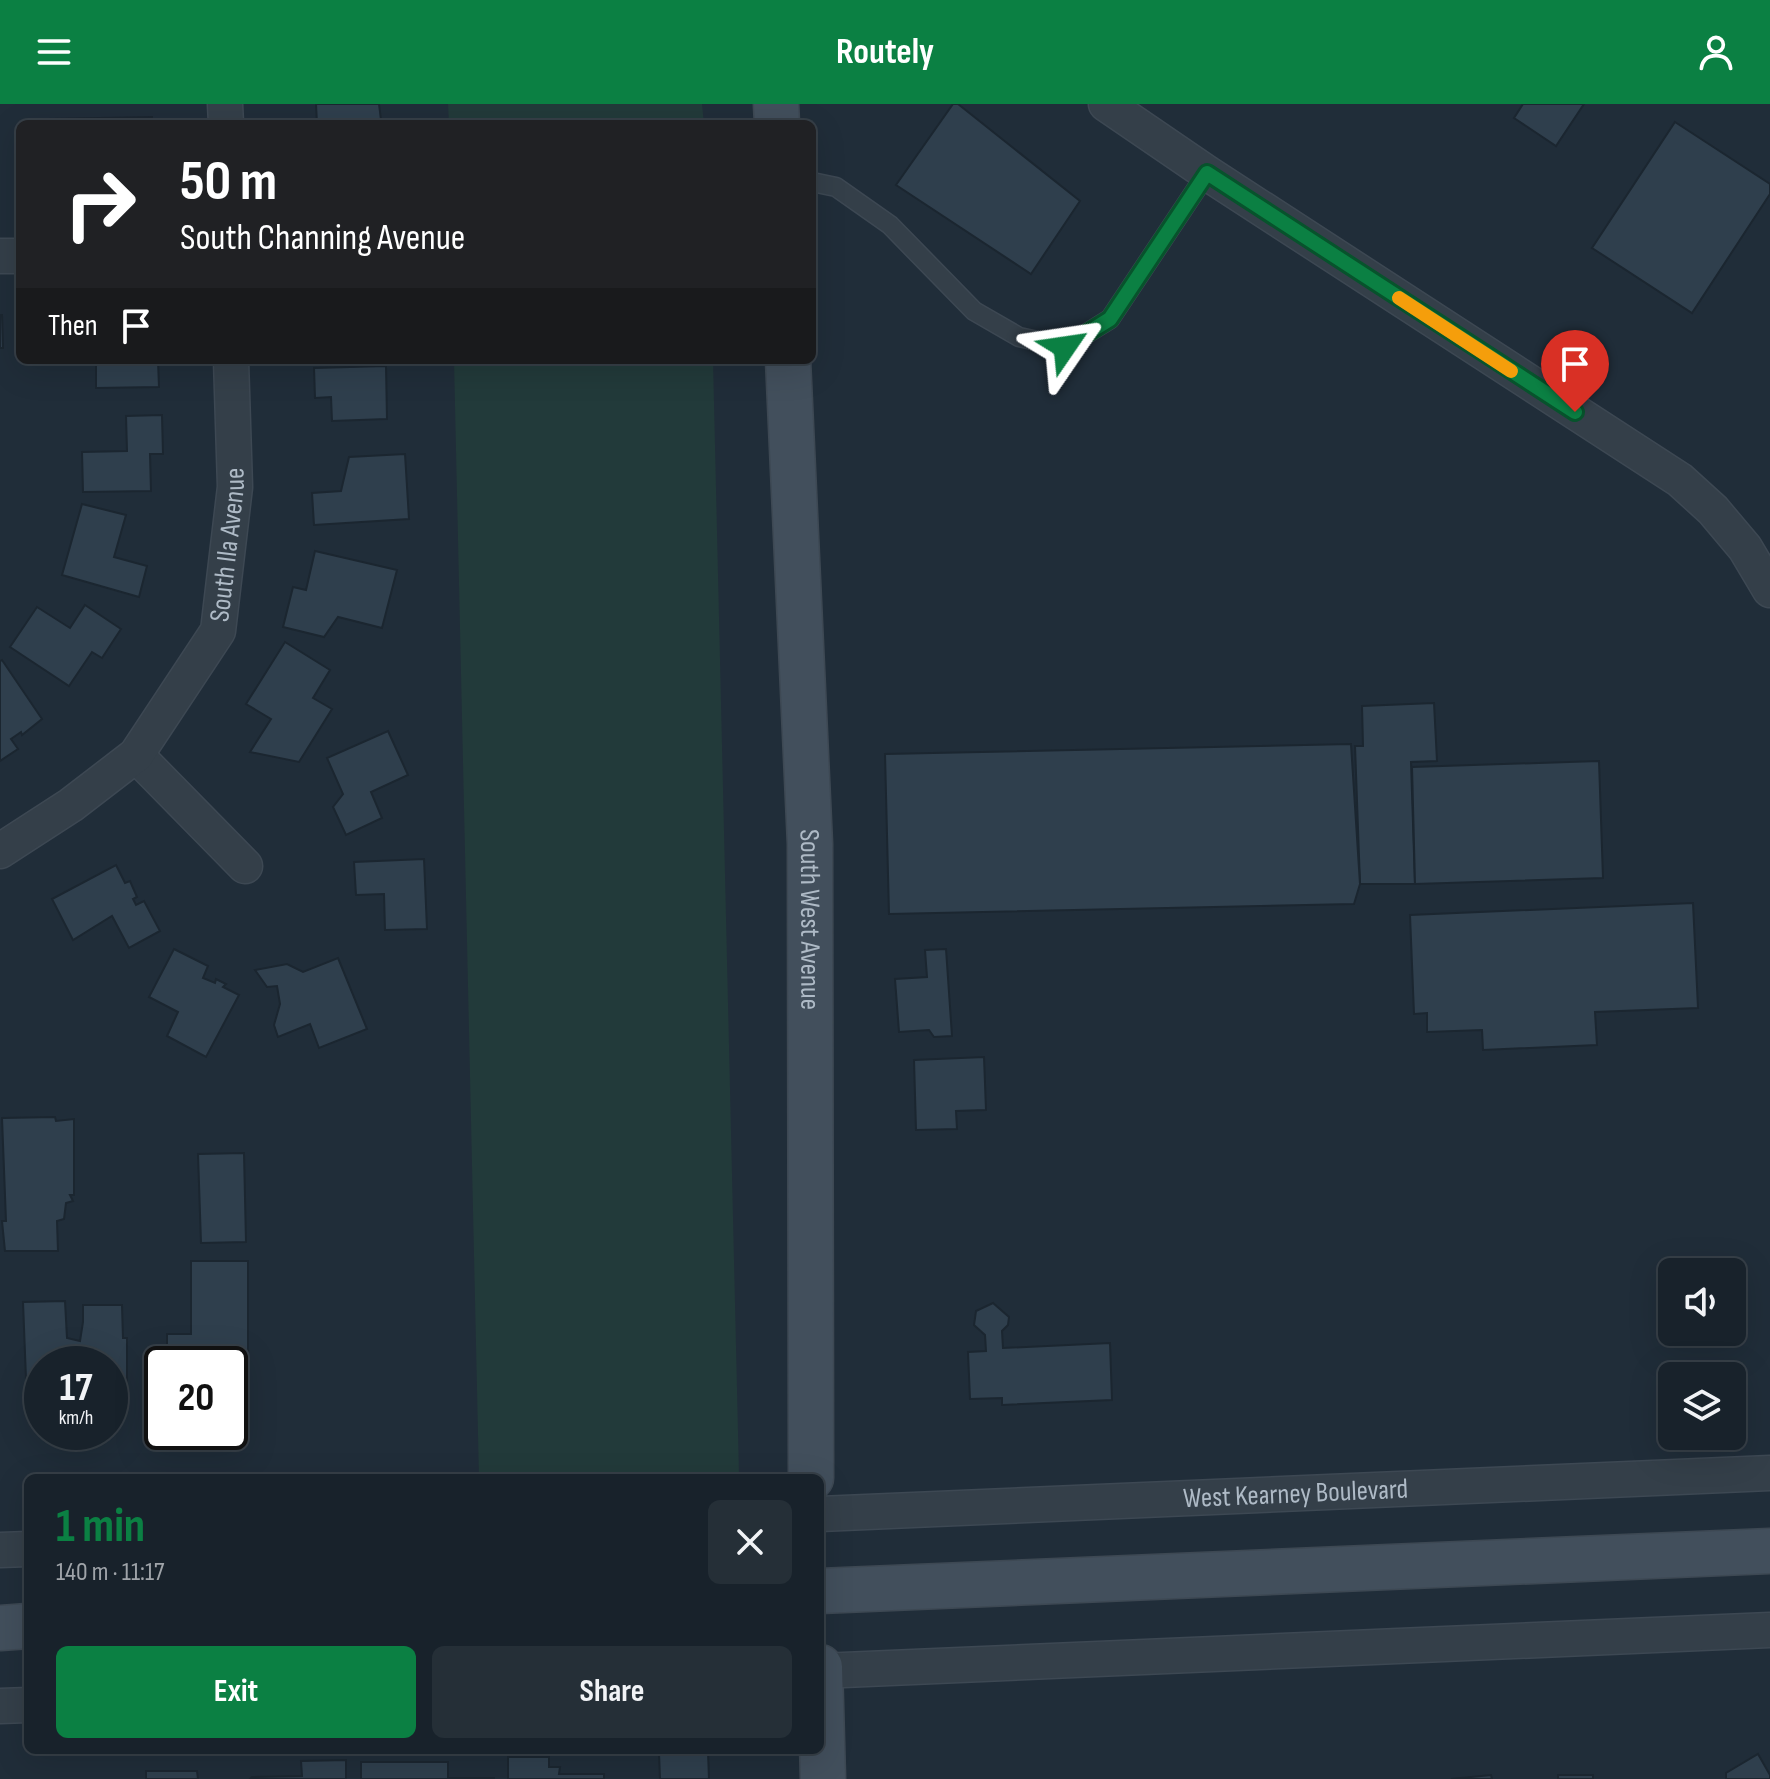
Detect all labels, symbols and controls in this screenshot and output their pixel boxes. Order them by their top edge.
icon: menu [32,30,76,74]
icon: person [1694,30,1738,74]
text: Routely [836,31,934,74]
text: 50 m [180,149,277,216]
icon: right [48,152,152,256]
text: South Channing Avenue [180,217,465,260]
icon: arrive [114,304,158,348]
position arrow [1023,305,1107,389]
text: Then [48,308,98,344]
pin [1541,330,1609,412]
icon: arrive [1553,342,1597,386]
street label: South Ila Avenue [203,467,252,624]
street label: South West Avenue [793,828,827,1010]
map controls [1658,1258,1746,1450]
button: sound [1658,1258,1746,1346]
speed limit sign: 20 [144,1346,248,1450]
button: layers [1658,1362,1746,1450]
text: 17 [60,1364,92,1412]
text: km/h [59,1406,93,1430]
street label: West Kearney Boulevard [1182,1472,1409,1515]
text: 1 min [56,1498,145,1555]
button: close [708,1500,792,1584]
text: 140 m · 11:17 [56,1557,164,1588]
button: Exit [56,1646,416,1738]
button: Share [432,1646,792,1738]

